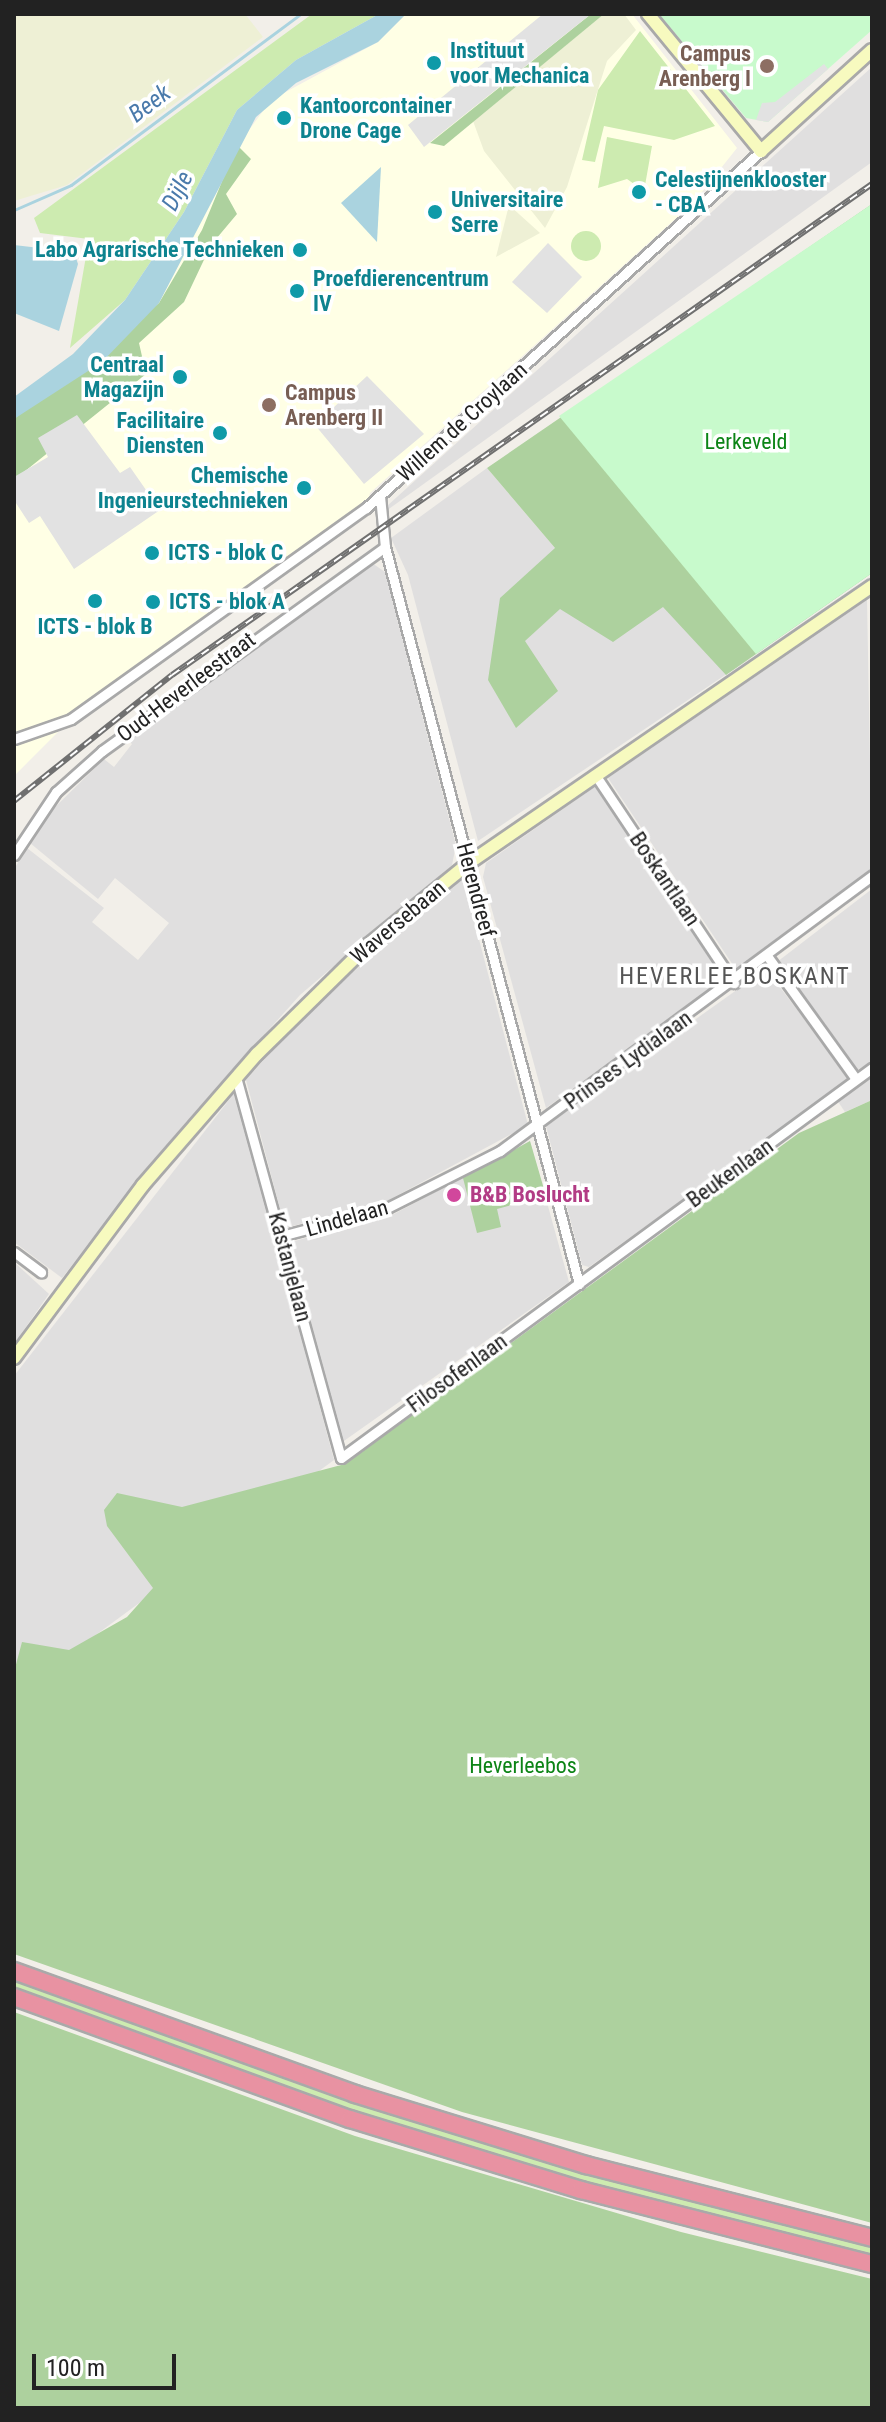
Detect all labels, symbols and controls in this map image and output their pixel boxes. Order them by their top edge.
place label: Instituut voor Mechanica [450,37,589,88]
place label: Campus Arenberg I [659,40,751,92]
marker: Instituut voor Mechanica [425,54,443,72]
marker: Campus Arenberg I [758,57,776,75]
water label: Beek [123,79,177,129]
place label: Kantoorcontainer Drone Cage [300,92,452,144]
marker: Kantoorcontainer Drone Cage [275,109,293,127]
place label: Celestijnenklooster - CBA [655,166,826,218]
water label: Dijle [156,167,200,215]
marker: Celestijnenklooster - CBA [630,183,648,201]
place label: Universitaire Serre [451,186,563,238]
marker: Universitaire Serre [426,203,444,221]
place label: Labo Agrarische Technieken [34,237,284,263]
marker: Labo Agrarische Technieken [291,241,309,259]
place label: Proefdierencentrum IV [313,265,489,316]
marker: Proefdierencentrum IV [288,282,306,300]
place label: Centraal Magazijn [84,351,164,402]
street label: Willem de Croylaan [392,357,532,487]
marker: Centraal Magazijn [171,368,189,386]
place label: Campus Arenberg II [285,379,383,430]
marker: Campus Arenberg II [260,396,278,414]
place label: Facilitaire Diensten [117,407,204,458]
marker: Facilitaire Diensten [211,424,229,442]
park label: Lerkeveld [705,429,787,455]
place label: Chemische Ingenieurstechnieken [98,462,288,514]
marker: Chemische Ingenieurstechnieken [295,479,313,497]
place label: ICTS - blok C [168,540,283,566]
marker: ICTS - blok C [143,544,161,562]
place label: ICTS - blok A [169,589,285,615]
marker: ICTS - blok B [86,592,104,610]
marker: ICTS - blok A [144,593,162,611]
place label: ICTS - blok B [37,614,153,640]
street label: Oud-Heverleestraat [112,626,260,748]
street label: Boskantlaan [624,827,706,931]
street label: Herendreef [451,840,501,940]
street label: Waversebaan [345,875,451,969]
district label: HEVERLEE BOSKANT [619,963,851,991]
street label: Prinses Lydialaan [559,1005,697,1115]
street label: Beukenlaan [682,1133,778,1213]
place label: B&B Boslucht [470,1182,590,1208]
marker: B&B Boslucht [445,1186,463,1204]
street label: Lindelaan [303,1194,391,1242]
street label: Kastanjelaan [263,1209,317,1325]
street label: Filosofenlaan [402,1328,512,1418]
park label: Heverleebos [469,1753,577,1779]
scale bar [36,2338,180,2388]
text: 100 m [46,2354,105,2382]

